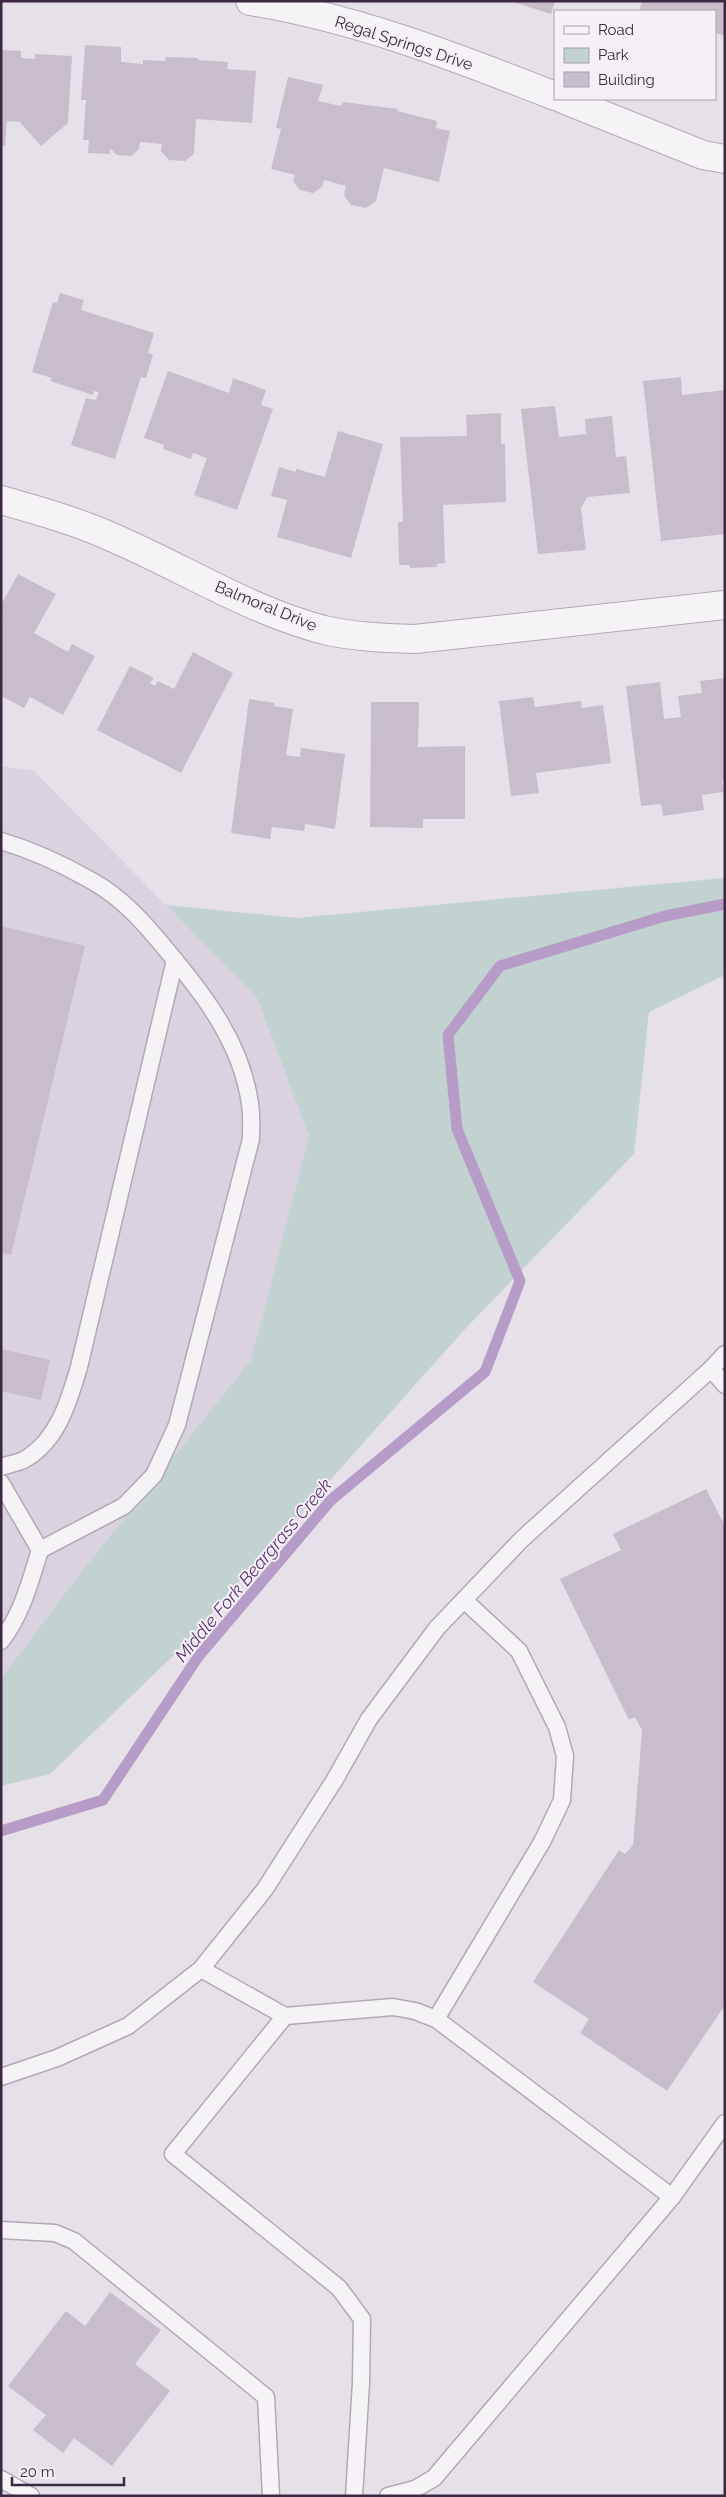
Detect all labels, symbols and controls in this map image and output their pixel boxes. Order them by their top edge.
legend [554,10,716,100]
street label: Regal Springs Drive [333,12,475,74]
text: Road [598,21,634,39]
text: Park [598,46,629,64]
text: Building [598,71,655,89]
street label: Balmoral Drive [212,577,320,635]
water label: Middle Fork Beargrass Creek [170,1474,336,1666]
scale bar [12,2454,125,2486]
text: 20 m [20,2463,55,2481]

